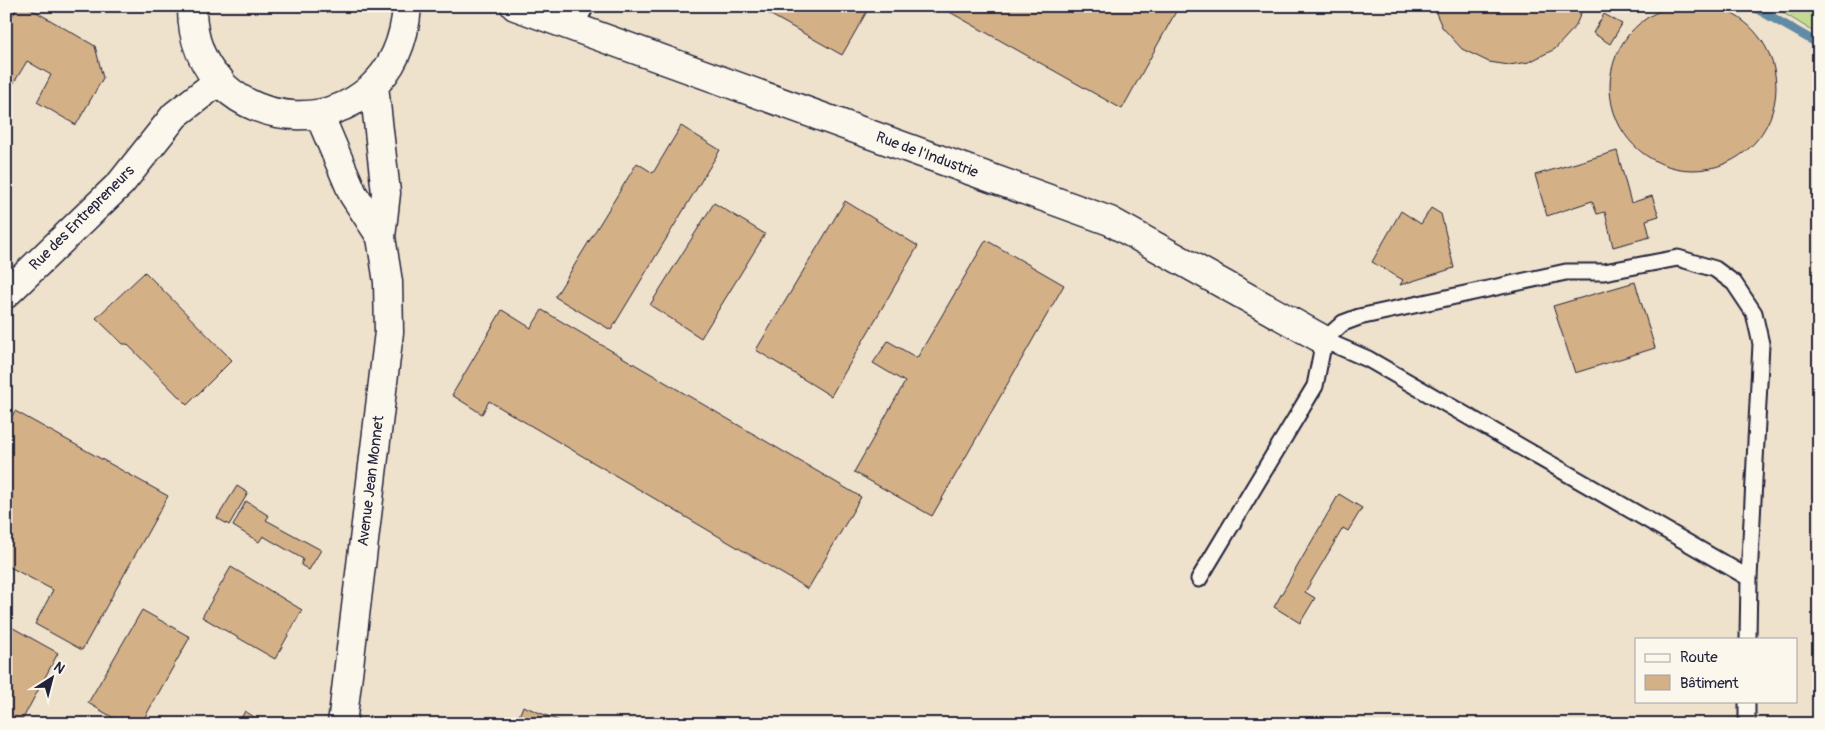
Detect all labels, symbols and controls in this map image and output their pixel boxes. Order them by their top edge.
street label: Rue de l'Industrie [873,128,981,182]
street label: Rue des Entrepreneurs [25,161,139,275]
street label: Avenue Jean Monnet [354,414,389,547]
legend [1635,638,1798,702]
text: Route [1680,648,1718,667]
north arrow [28,652,78,702]
text: N [51,658,68,678]
text: Bâtiment [1680,674,1740,693]

